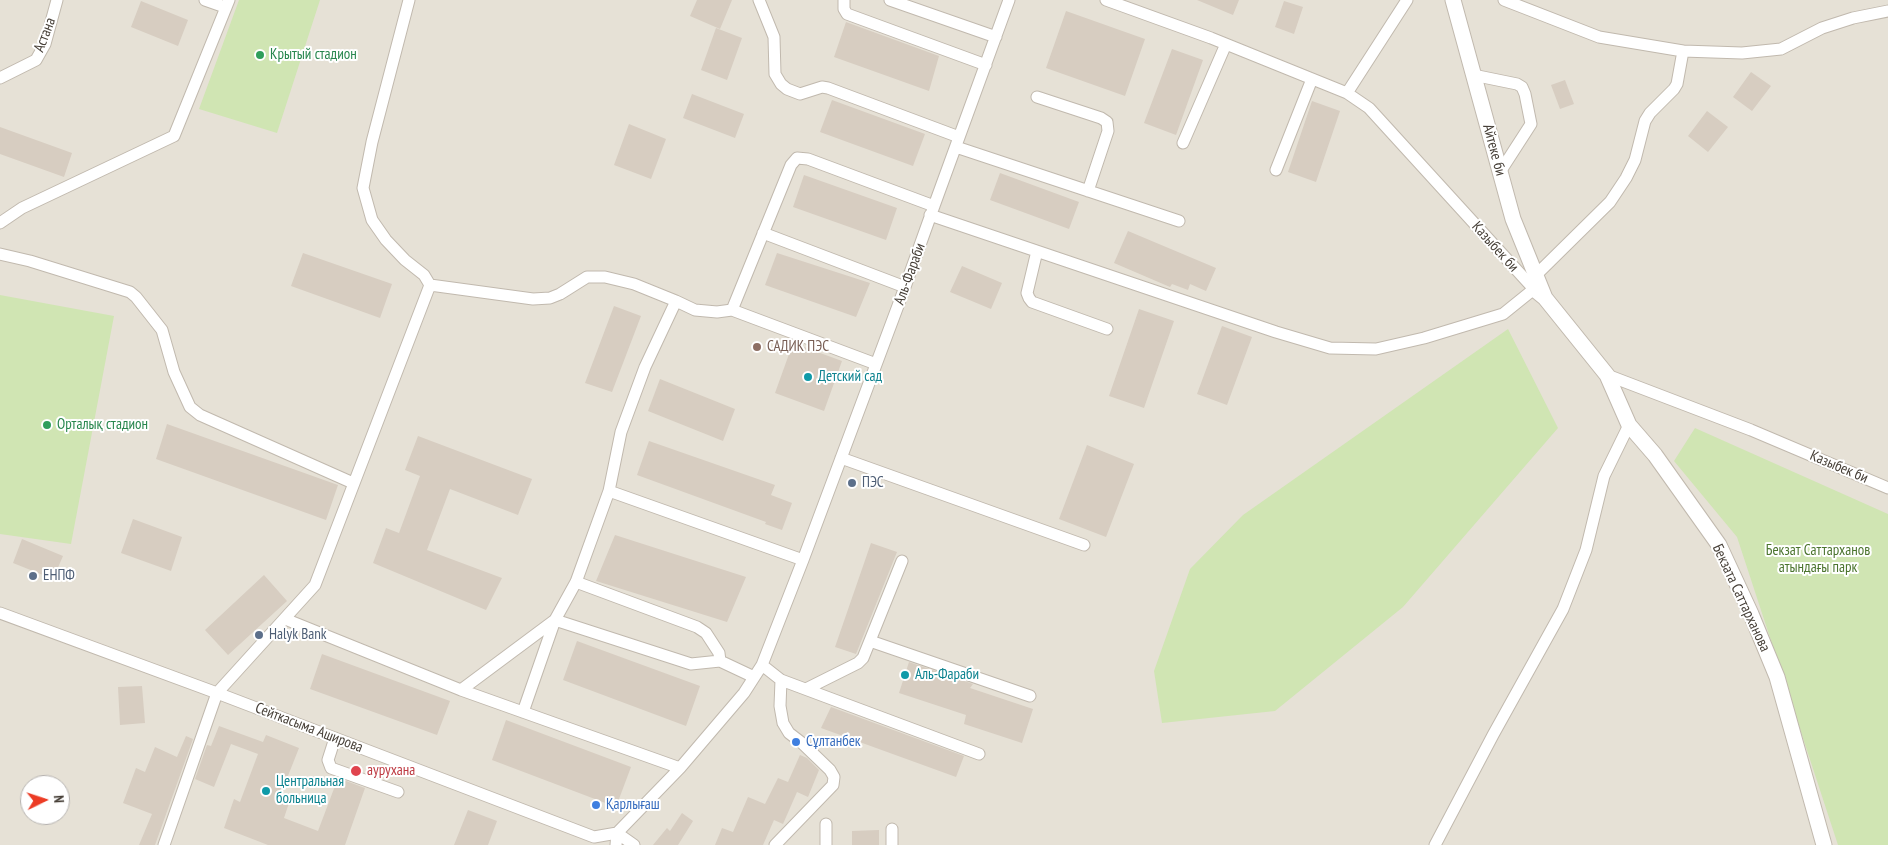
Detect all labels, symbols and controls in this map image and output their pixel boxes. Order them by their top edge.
street label: Астана [30,15,60,55]
place label: Крытый стадион [270,46,357,64]
marker: Крытый стадион [254,49,266,61]
street label: Айтеке би [1478,122,1510,178]
street label: Казыбек би [1468,218,1522,276]
street label: Аль-Фараби [891,241,929,307]
place label: САДИК ПЭС [767,338,829,356]
marker: САДИК ПЭС [751,341,763,353]
place label: Детский сад [818,368,882,386]
marker: Детский сад [802,371,814,383]
place label: Орталық стадион [57,416,148,434]
marker: Орталық стадион [41,419,53,431]
street label: Казыбек би [1807,447,1871,487]
place label: ПЭС [862,474,884,492]
marker: ПЭС [846,477,858,489]
street label: Бекзата Саттарханова [1708,541,1774,655]
park label: Бекзат Саттарханов атындағы парк [1766,542,1870,577]
place label: ЕНПФ [43,567,75,585]
marker: ЕНПФ [27,570,39,582]
place label: Halyk Bank [269,626,327,644]
marker: Halyk Bank [253,629,265,641]
place label: Аль-Фараби [915,666,979,684]
marker: Аль-Фараби [899,669,911,681]
street label: Сейткасыма Аширова [253,699,365,757]
place label: Сұлтанбек [806,733,861,751]
marker: Сұлтанбек [790,736,802,748]
place label: аурухана [367,762,415,780]
marker: аурухана [349,764,363,778]
place label: Центральная больница [276,773,344,808]
north arrow [20,775,70,825]
marker: Центральная больница [260,785,272,797]
text: N [50,795,68,803]
place label: Қарлығаш [606,796,660,814]
marker: Қарлығаш [590,799,602,811]

